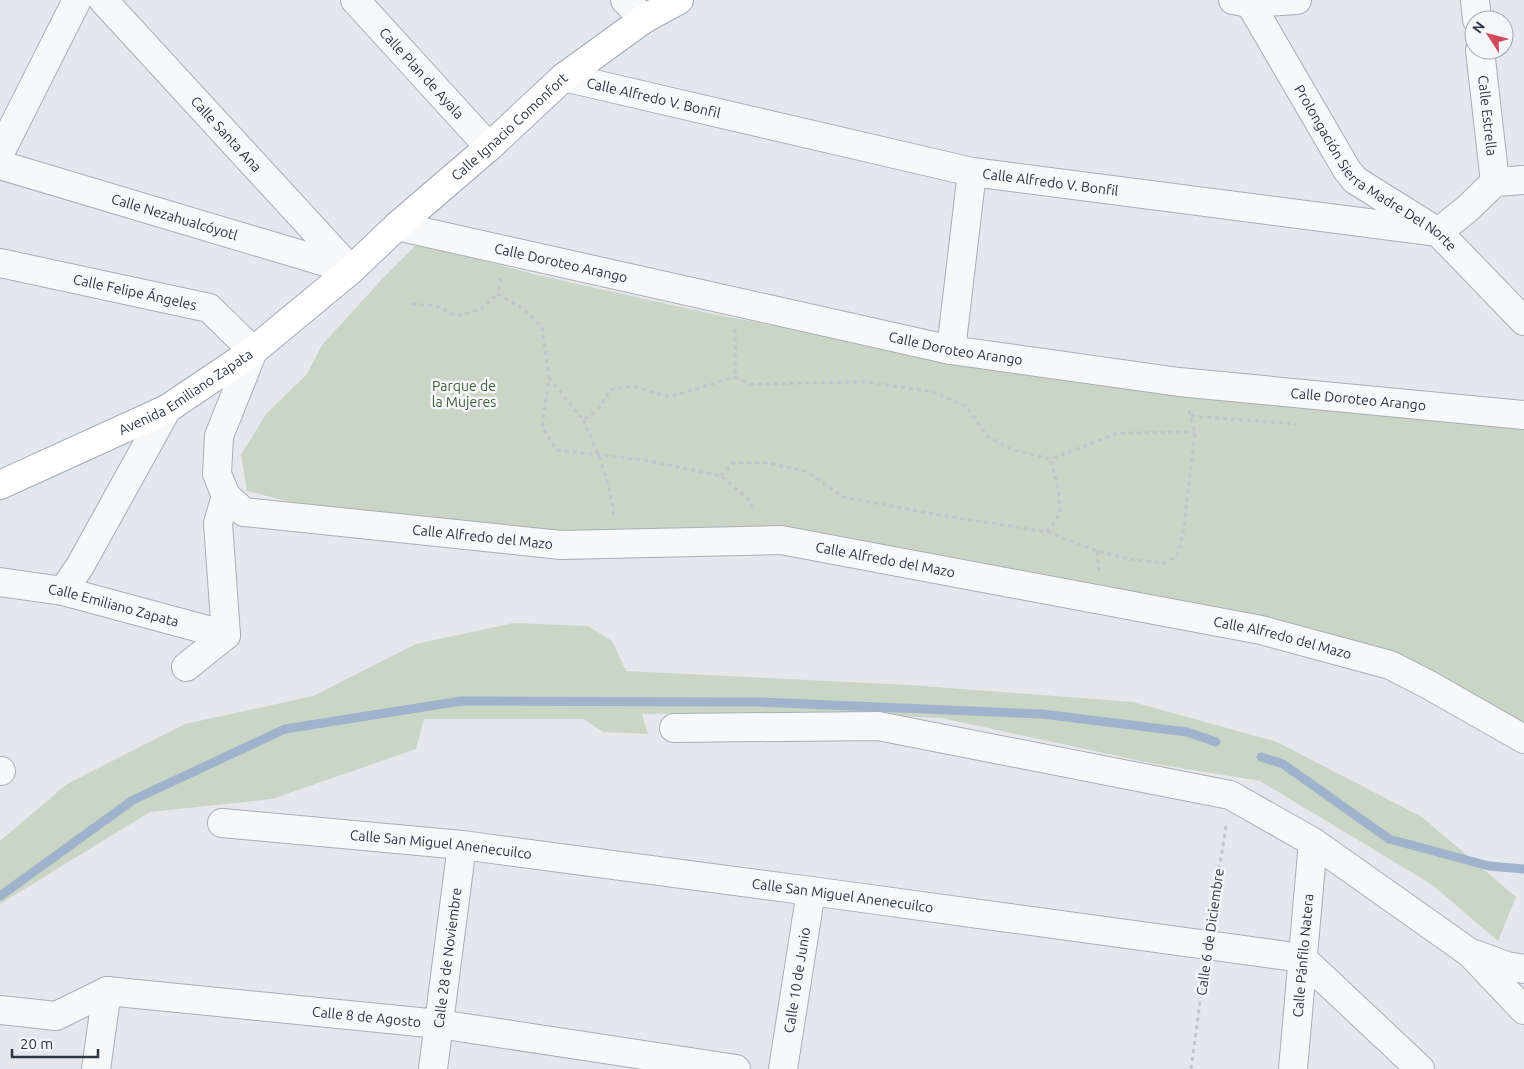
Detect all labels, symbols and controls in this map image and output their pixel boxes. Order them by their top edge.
north arrow [1464,10,1514,60]
text: N [1469,18,1488,36]
street label: Calle Plan de Ayala [376,24,467,122]
street label: Calle Ignacio Comonfort [448,69,571,184]
street label: Calle Estrella [1475,74,1500,157]
street label: Calle Alfredo V. Bonfil [585,75,722,121]
street label: Prolongación Sierra Madre Del Norte [1291,82,1460,254]
street label: Calle Santa Ana [187,93,265,175]
street label: Calle Alfredo V. Bonfil [981,165,1120,199]
street label: Calle Nezahualcóyotl [109,191,240,243]
street label: Calle Doroteo Arango [493,240,629,285]
street label: Calle Felipe Ángeles [72,271,198,313]
street label: Calle Doroteo Arango [887,328,1024,368]
street label: Avenida Emiliano Zapata [116,346,256,438]
park label: Parque de la Mujeres [432,378,496,410]
street label: Calle Doroteo Arango [1290,385,1427,414]
street label: Calle Alfredo del Mazo [411,522,554,552]
street label: Calle Alfredo del Mazo [814,539,956,580]
street label: Calle Emiliano Zapata [47,581,181,630]
street label: Calle Alfredo del Mazo [1212,613,1353,662]
street label: Calle San Miguel Anenecuilco [349,827,533,862]
street label: Calle 6 de Diciembre [1193,867,1227,997]
street label: Calle San Miguel Anenecuilco [751,875,934,916]
street label: Calle 28 de Noviembre [430,887,464,1029]
street label: Calle Pánfilo Natera [1290,893,1316,1018]
street label: Calle 10 de Junio [781,926,813,1034]
street label: Calle 8 de Agosto [311,1003,422,1030]
scale bar [12,1026,99,1058]
text: 20 m [20,1035,53,1052]

